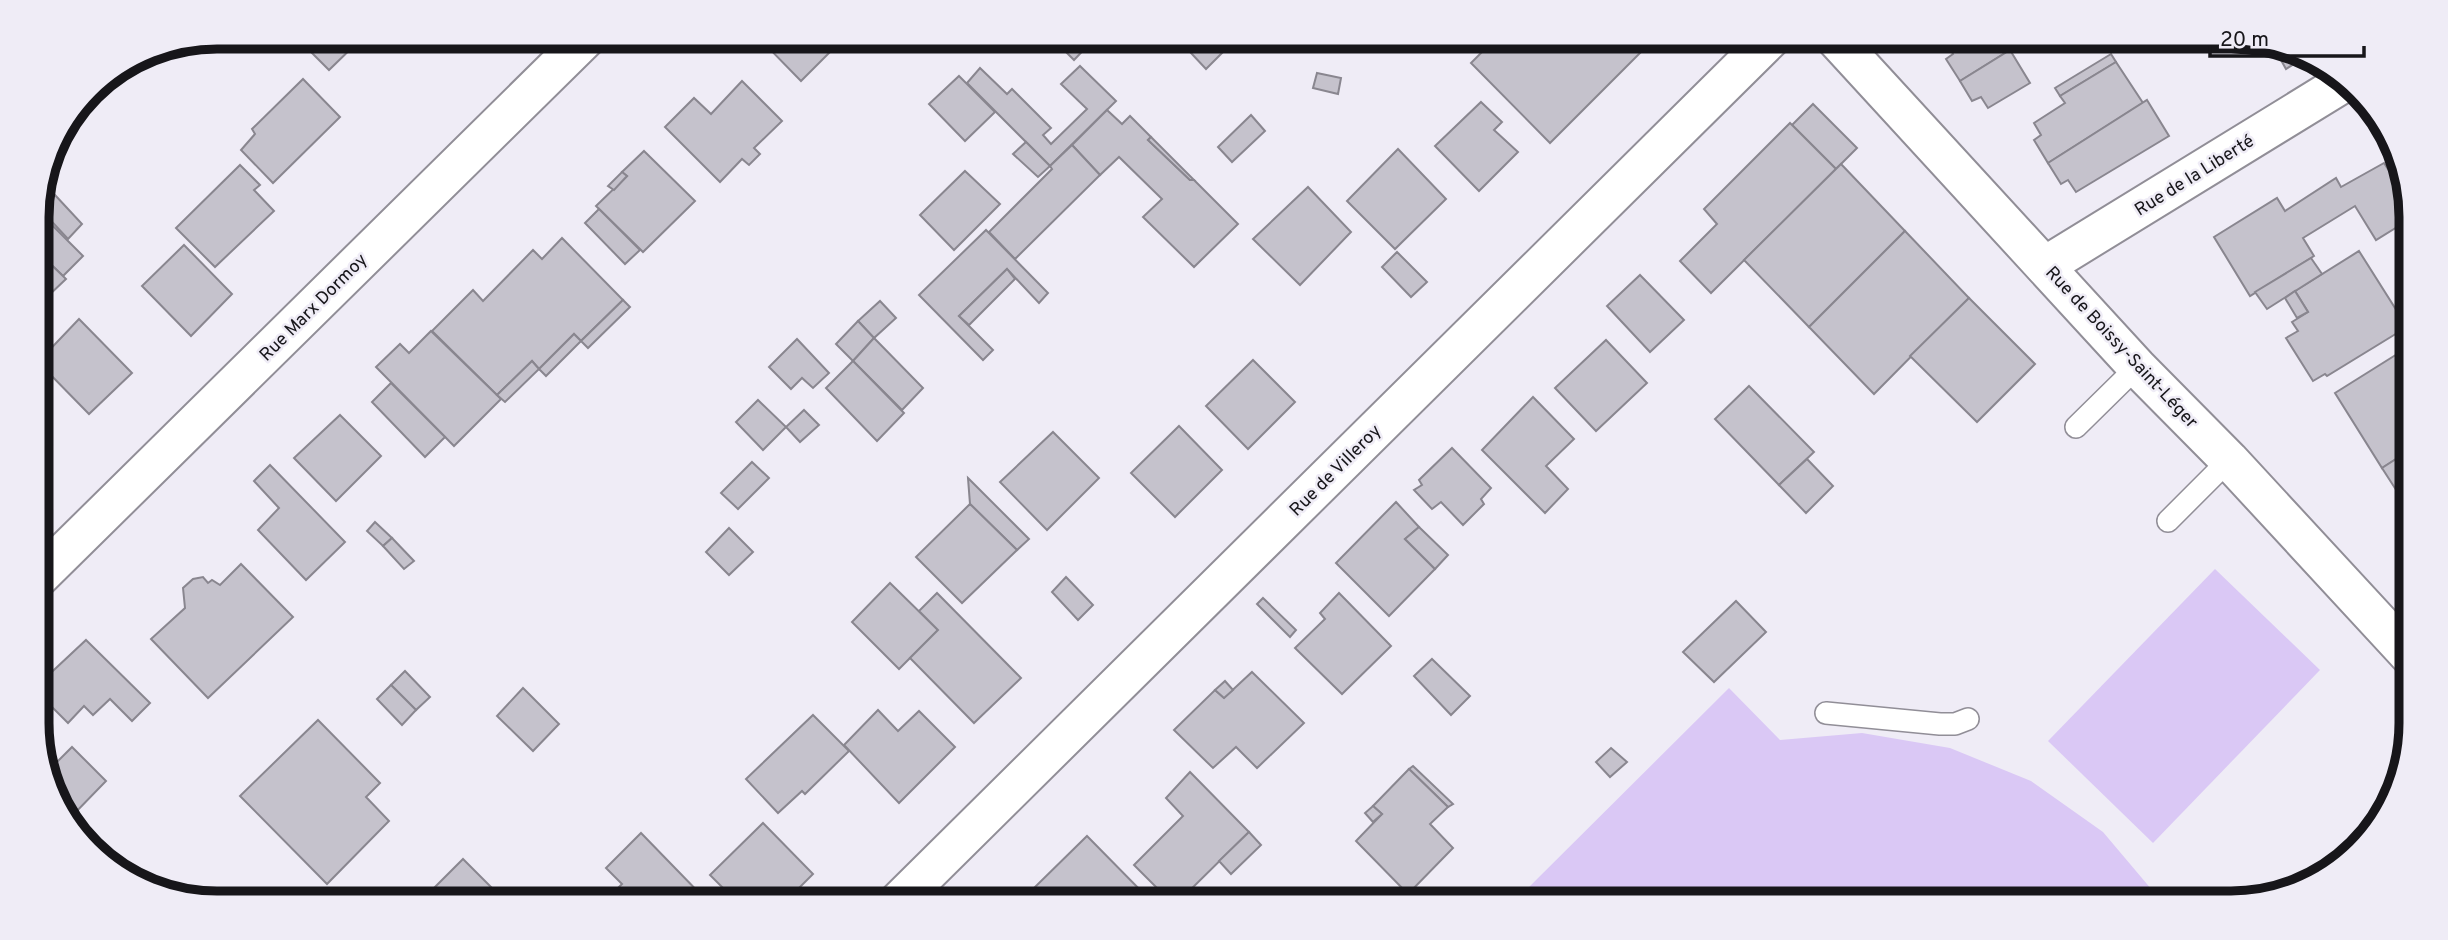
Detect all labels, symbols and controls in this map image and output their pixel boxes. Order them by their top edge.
scale bar [2210,14,2364,58]
text: 20 m [2220,27,2269,54]
street label: Rue de la Liberté [2131,130,2259,222]
street label: Rue Marx Dormoy [255,249,373,367]
street label: Rue de Boissy-Saint-Léger [2040,262,2202,434]
street label: Rue de Villeroy [1285,420,1387,522]

